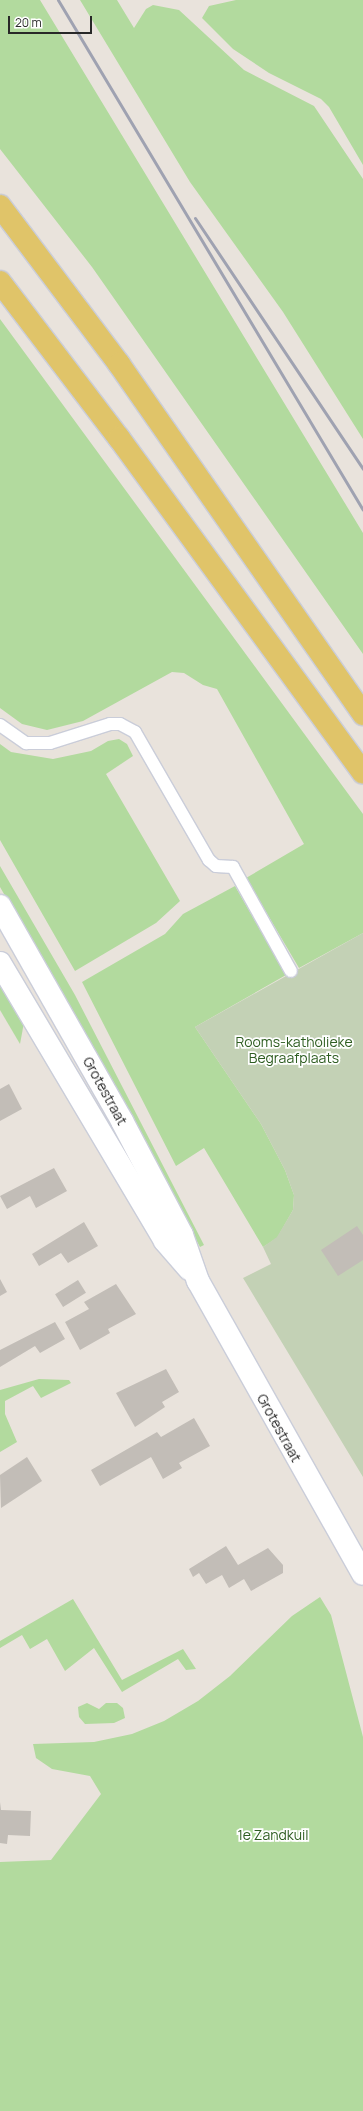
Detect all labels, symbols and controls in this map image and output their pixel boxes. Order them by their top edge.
scale bar [10,8,94,34]
text: 20 m [15,14,42,31]
park label: Rooms-katholieke Begraafplaats [235,1034,353,1066]
street label: Grotestraat [79,1054,131,1128]
street label: Grotestraat [253,1391,305,1465]
park label: 1e Zandkuil [237,1827,309,1843]

